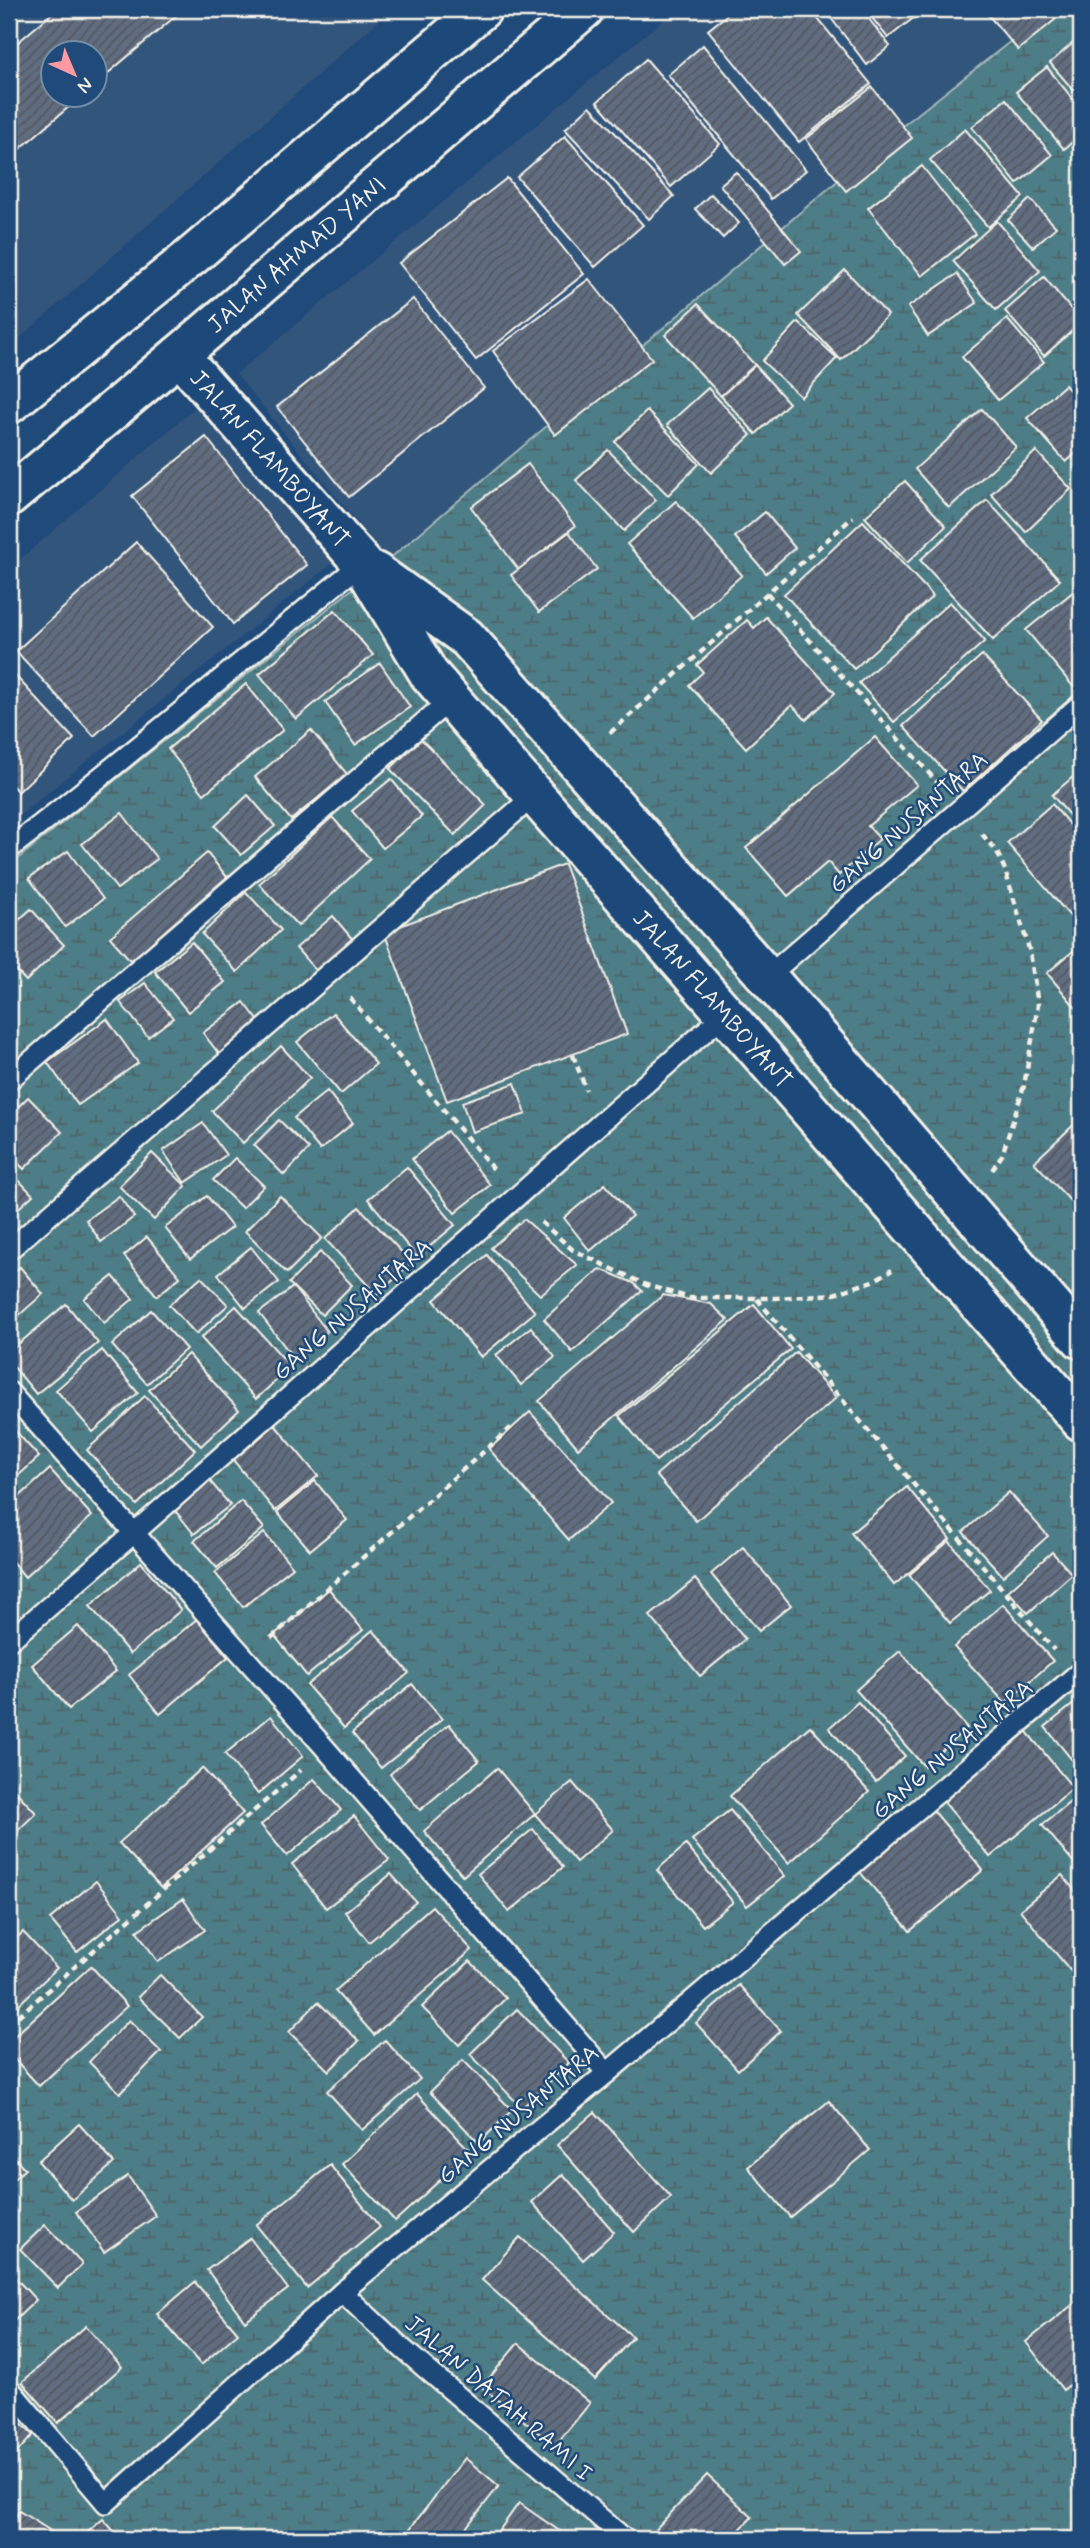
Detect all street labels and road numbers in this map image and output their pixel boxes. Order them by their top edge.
street label: JALAN AHMAD YANI [201,171,393,341]
street label: JALAN FLAMBOYANT [182,364,356,555]
street label: GANG NUSANTARA [823,745,995,901]
street label: JALAN FLAMBOYANT [625,904,798,1096]
street label: GANG NUSANTARA [267,1232,439,1388]
street label: GANG NUSANTARA [866,1673,1040,1827]
street label: GANG NUSANTARA [432,2038,606,2192]
street label: JALAN DATAH RAMI I [397,2309,599,2489]

